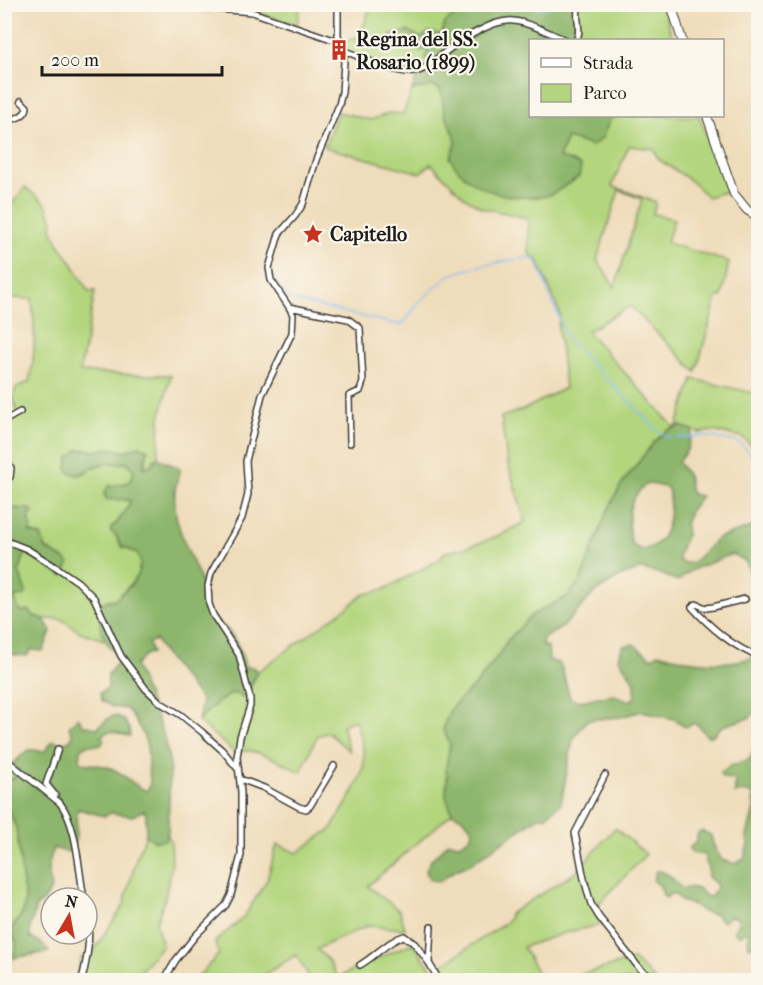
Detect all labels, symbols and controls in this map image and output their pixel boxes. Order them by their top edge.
place label: Regina del SS. Rosario (1899) [356,28,477,74]
building icon: Regina del SS. Rosario (1899) [327,38,351,62]
scale bar [42,39,222,77]
legend [529,39,724,117]
text: 200 m [51,50,99,71]
text: Strada [583,53,634,74]
text: Parco [583,83,627,104]
place icon: Capitello [301,222,325,246]
place label: Capitello [330,223,407,246]
north arrow [39,886,99,946]
text: N [64,891,80,912]

